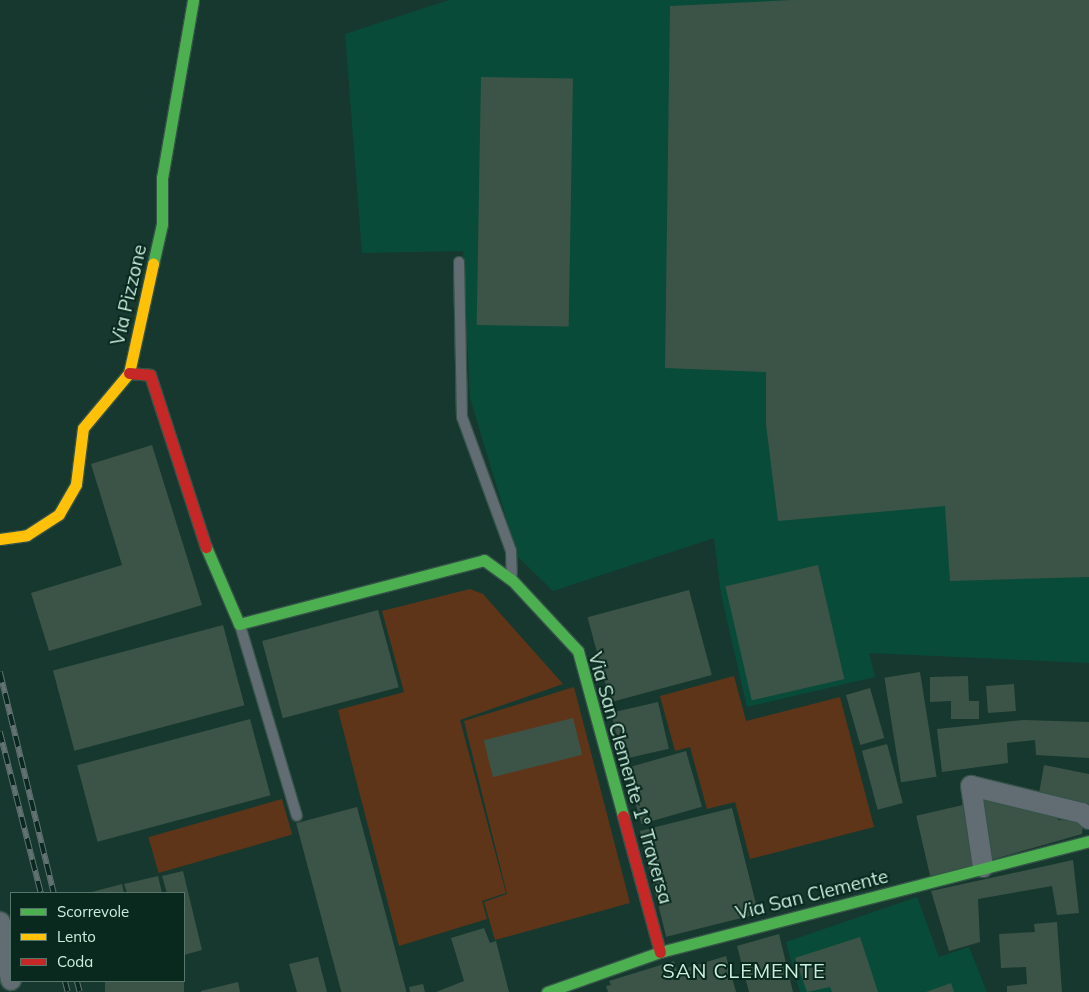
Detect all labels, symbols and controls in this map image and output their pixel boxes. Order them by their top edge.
street label: Via Pizzone [106,242,152,348]
street label: Via San Clemente 1° Traversa [583,650,677,906]
street label: Via San Clemente [733,865,891,925]
legend [10,892,185,982]
text: Scorrevole [57,902,129,921]
text: Lento [57,927,96,946]
text: Coda [57,952,93,971]
district label: SAN CLEMENTE [661,958,827,982]

